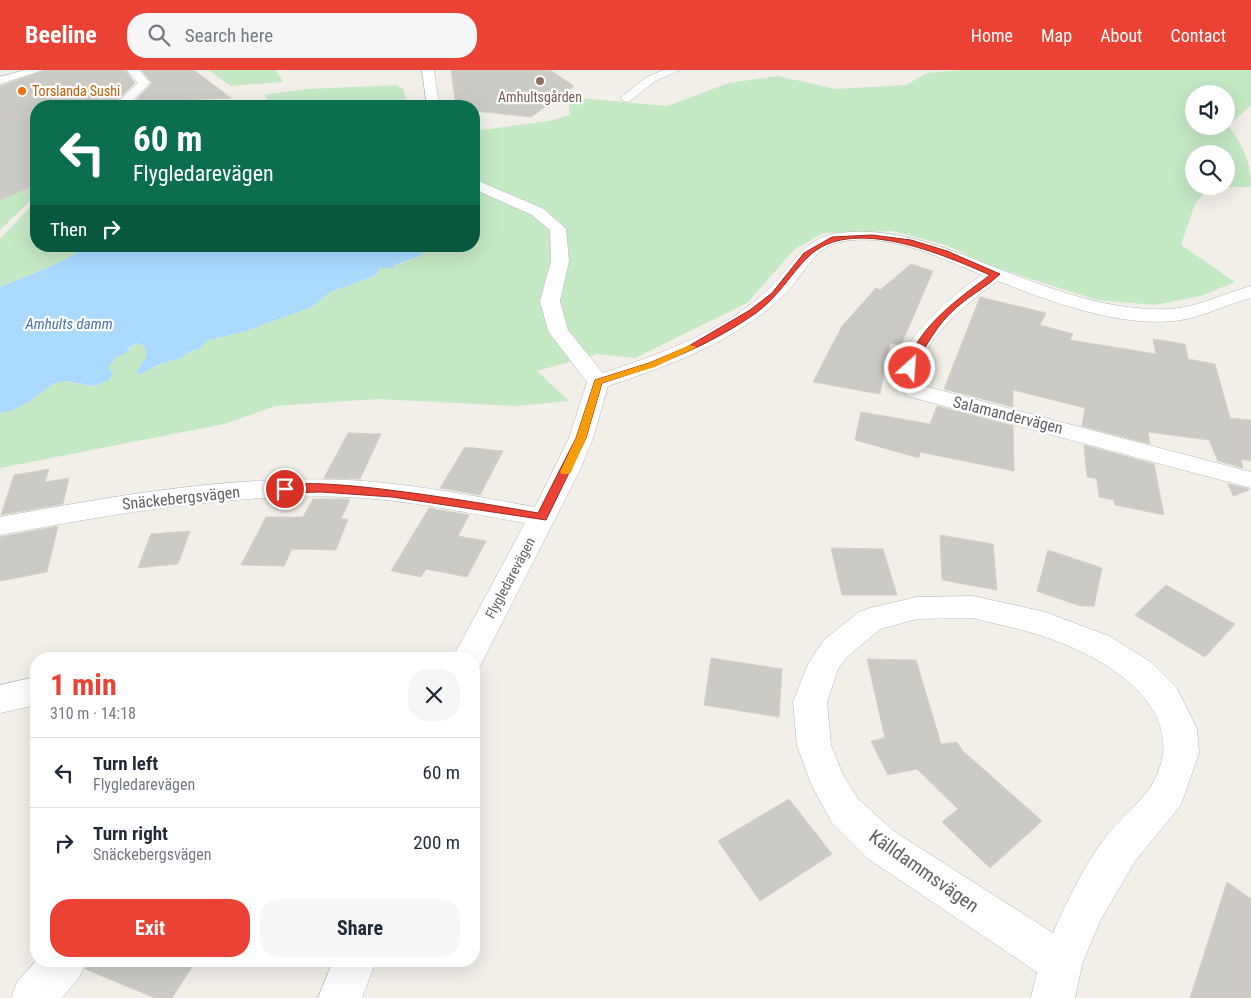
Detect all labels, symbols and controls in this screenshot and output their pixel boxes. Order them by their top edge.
search box [127,13,477,58]
text: Beeline [25,21,97,49]
icon: search [145,21,173,49]
text: Search here [185,24,273,47]
text: Home [971,25,1013,46]
text: Map [1041,25,1072,46]
text: About [1100,25,1142,46]
text: Contact [1170,25,1226,46]
marker: Amhultsgården [534,75,546,87]
place label: Torslanda Sushi [32,83,120,99]
marker: Torslanda Sushi [16,85,28,97]
map controls [1185,85,1235,195]
button: sound [1185,85,1235,135]
place label: Amhultsgården [498,89,582,105]
text: 60 m [133,119,202,160]
icon: left [50,120,115,185]
button: search [1185,145,1235,195]
text: Flygledarevägen [133,161,274,186]
icon: right [97,215,125,243]
text: Then [50,218,87,241]
water label: Amhults damm [24,315,113,333]
position arrow [883,341,935,393]
street label: Salamandervägen [951,392,1065,438]
pin [264,468,306,510]
icon: arrive [271,475,299,503]
street label: Snäckebergsvägen [121,482,241,514]
street label: Flygledarevägen [482,535,538,621]
text: 1 min [50,667,117,702]
button: close [408,669,460,721]
text: 310 m · 14:18 [50,704,136,723]
text: Turn left [93,752,158,775]
icon: left [50,759,78,787]
text: 60 m [423,761,460,784]
text: Flygledarevägen [93,775,195,794]
text: Turn right [93,822,168,845]
street label: Källdammsvägen [865,825,983,917]
icon: right [50,829,78,857]
text: 200 m [413,831,460,854]
text: Snäckebergsvägen [93,845,212,864]
button: Exit [50,899,250,957]
button: Share [260,899,460,957]

